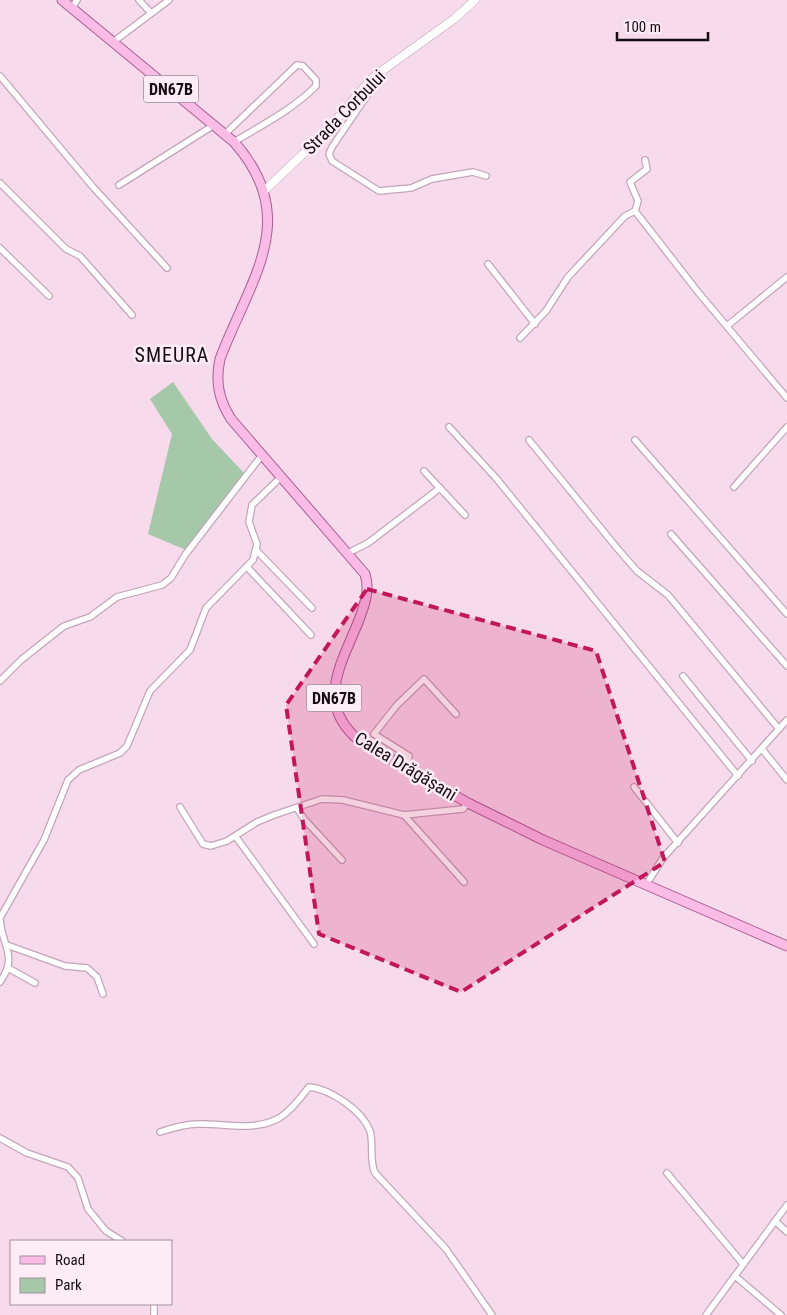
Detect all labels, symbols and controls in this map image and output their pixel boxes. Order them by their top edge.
scale bar [617,10,708,42]
text: 100 m [624,18,661,36]
street label: Strada Corbului [298,65,390,159]
road number: DN67B [144,76,198,102]
district label: SMEURA [135,343,209,367]
road number: DN67B [306,684,362,711]
street label: Calea Drăgășani [351,727,461,806]
legend [10,1240,172,1305]
text: Road [55,1251,85,1269]
text: Park [55,1276,82,1294]

